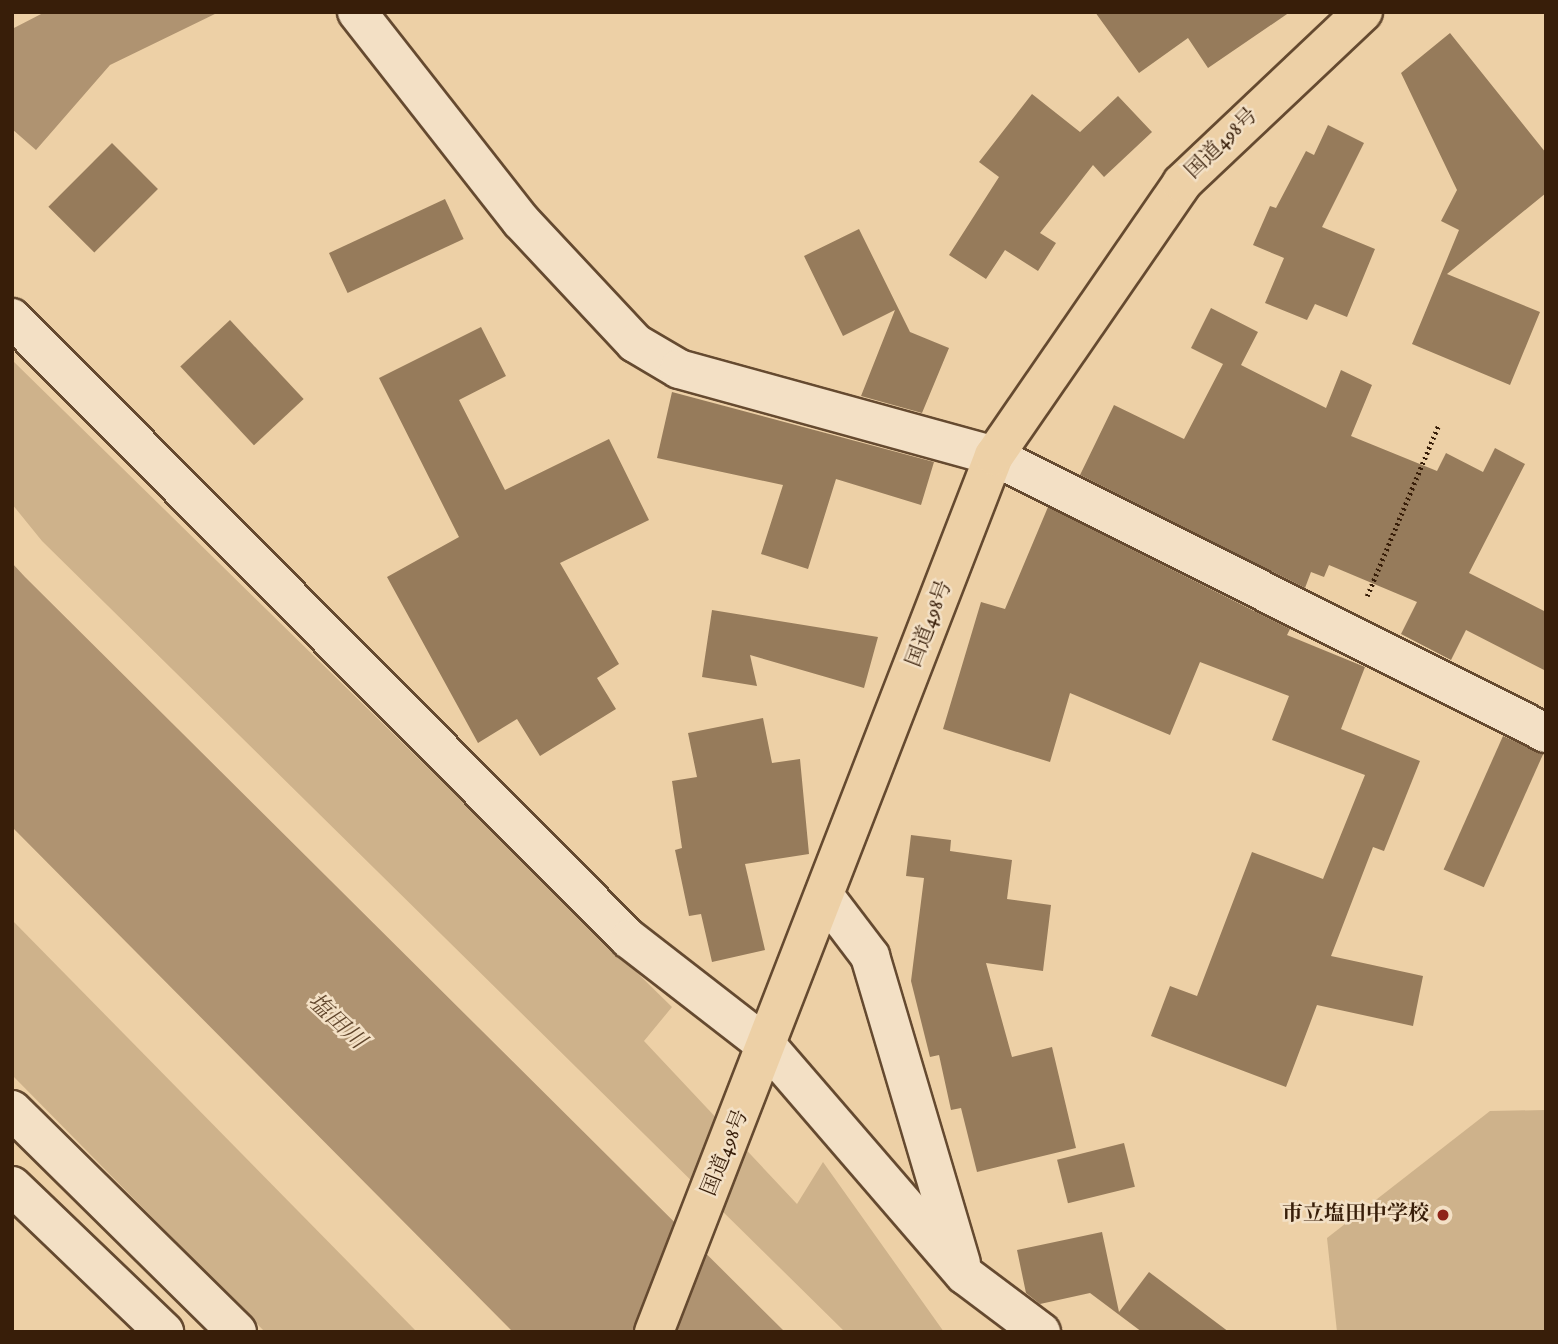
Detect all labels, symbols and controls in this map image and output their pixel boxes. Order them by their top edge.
street label: 国道498号 [1181,103,1263,185]
street label: 国道498号 [902,577,958,671]
water label: 塩田川 [301,988,371,1056]
street label: 国道498号 [697,1106,755,1200]
place label: 市立塩田中学校 [1282,1202,1429,1228]
marker: 市立塩田中学校 [1435,1207,1451,1223]

